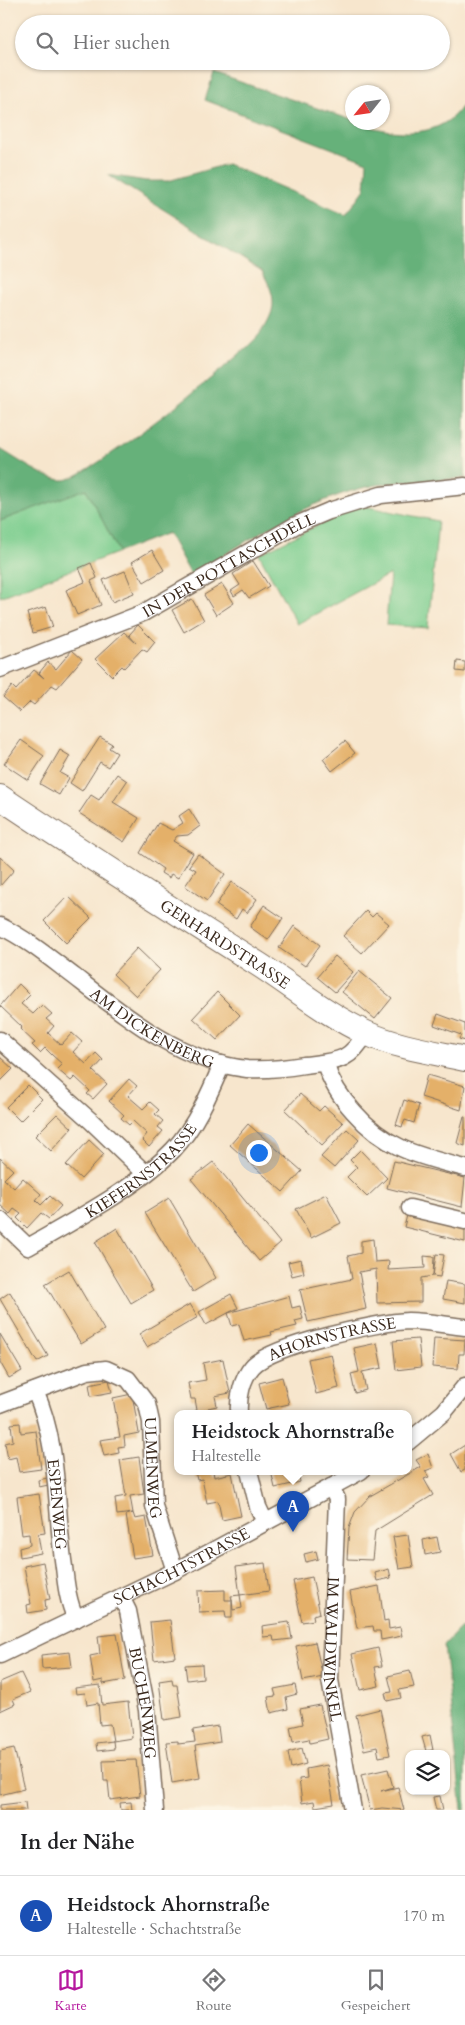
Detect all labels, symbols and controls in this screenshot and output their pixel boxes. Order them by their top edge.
search box [15,15,450,70]
icon: search [33,29,61,57]
text: Hier suchen [73,30,170,56]
north arrow [345,85,390,130]
street label: IN DER POTTASCHDELL [139,508,319,623]
street label: GERHARDSTRASSE [156,895,294,995]
street label: AM DICKENBERG [85,983,217,1074]
street label: KIEFERNSTRASSE [81,1119,202,1224]
your location [246,1140,272,1166]
street label: AHORNSTRASSE [265,1312,397,1366]
popup [174,1410,412,1475]
street label: ULMENWEG [139,1417,167,1522]
text: Heidstock Ahornstraße [191,1419,395,1445]
text: Haltestelle [191,1445,261,1467]
street label: ESPENWEG [41,1458,72,1551]
pin: A [277,1491,309,1532]
street label: SCHACHTSTRASSE [110,1523,254,1611]
street label: IM WALDWINKEL [318,1577,347,1724]
street label: BUCHENWEG [123,1645,161,1760]
map controls [405,1750,450,1795]
button: layers [405,1750,450,1795]
text: In der Nähe [20,1828,135,1857]
text: Heidstock Ahornstraße [67,1892,270,1918]
text: A [30,1905,42,1927]
text: 170 m [403,1905,445,1927]
text: Haltestelle · Schachtstraße [67,1918,242,1940]
tab: Karte [55,1966,87,2015]
tab: Route [196,1966,232,2015]
tab: Gespeichert [341,1966,410,2015]

